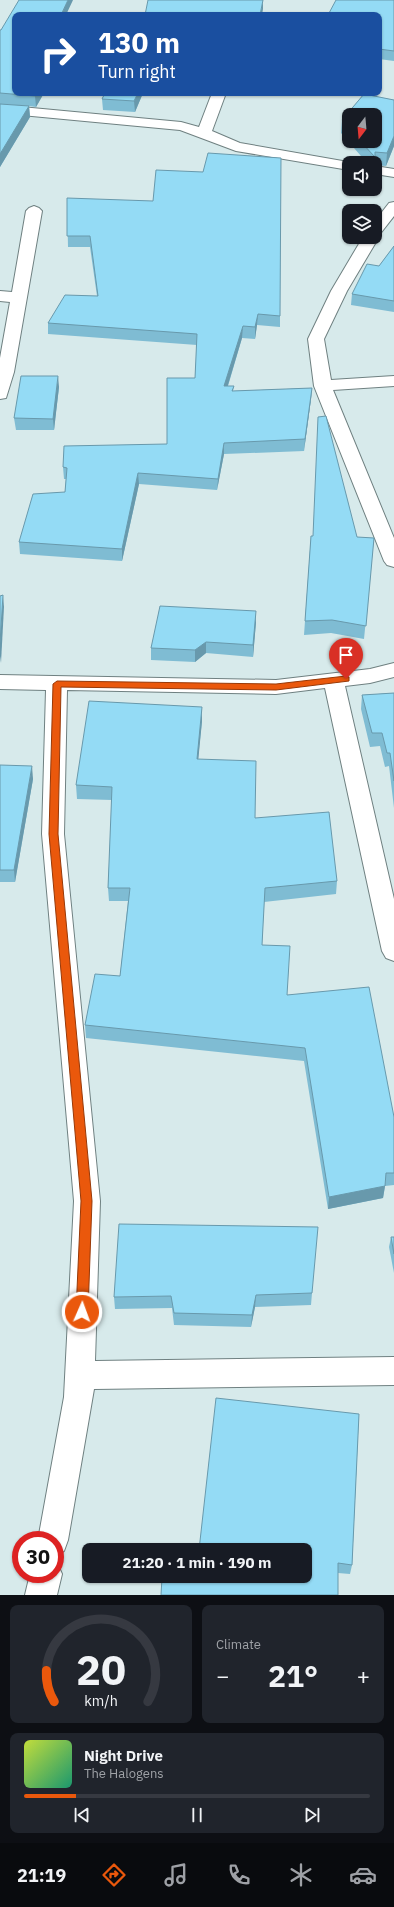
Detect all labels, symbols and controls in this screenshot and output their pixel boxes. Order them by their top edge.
text: 130 m [98,24,180,61]
icon: right [32,28,84,80]
text: Turn right [98,60,176,83]
north arrow [342,108,382,148]
map controls [342,108,382,244]
button: sound [342,156,382,196]
button: layers [342,204,382,244]
pin [329,638,363,679]
icon: arrive [335,644,357,666]
position arrow [61,1291,103,1333]
speed limit sign: 30 [12,1531,64,1583]
text: 21:20 · 1 min · 190 m [123,1553,271,1572]
text: Climate [216,1636,261,1653]
text: 20 [76,1642,126,1696]
text: 21° [268,1656,318,1695]
text: − [216,1661,229,1690]
text: + [357,1661,370,1690]
text: km/h [84,1691,118,1710]
text: Night Drive [84,1746,163,1765]
text: The Halogens [84,1765,164,1782]
icon: previous [71,1804,93,1826]
icon: pause [186,1804,208,1826]
icon: next [301,1804,323,1826]
icon: directions [100,1861,128,1889]
icon: music [162,1861,190,1889]
icon: phone [225,1861,253,1889]
icon: climate [287,1861,315,1889]
icon: car [349,1861,377,1889]
text: 21:19 [17,1864,66,1887]

